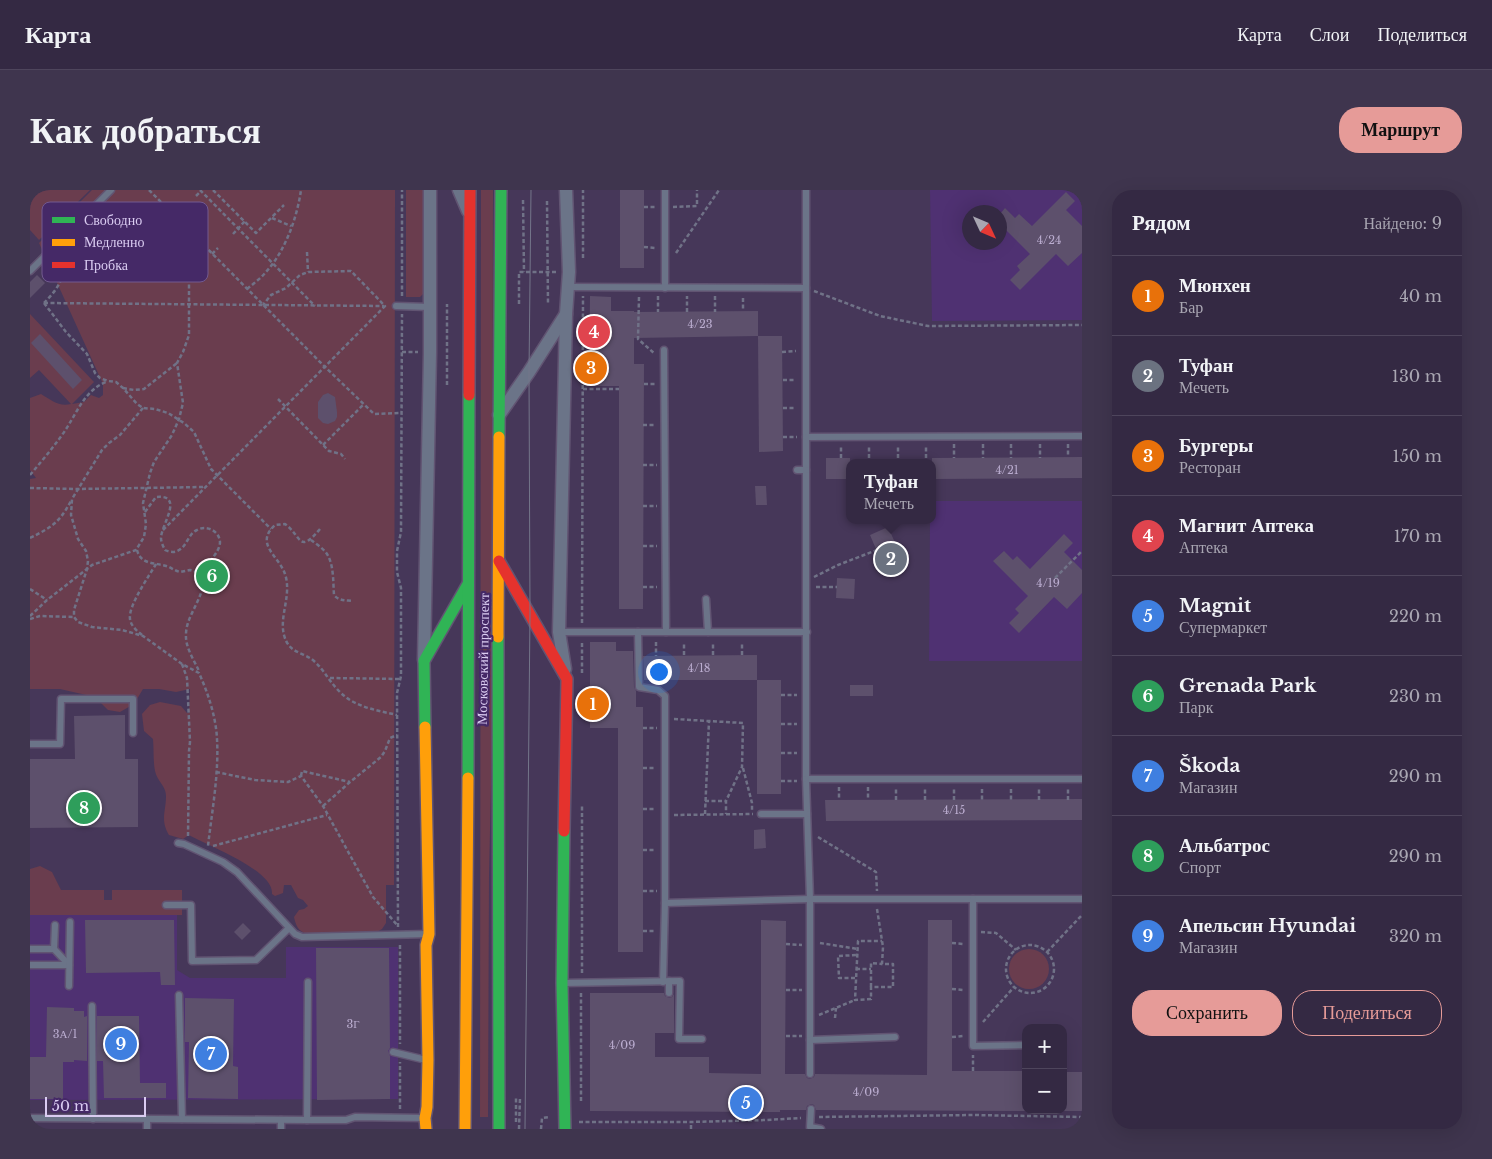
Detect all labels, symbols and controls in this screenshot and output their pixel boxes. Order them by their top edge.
text: Карта [25,20,91,49]
text: Карта [1237,24,1282,46]
text: Слои [1310,24,1349,46]
text: Поделиться [1377,24,1467,46]
button: Маршрут [1339,107,1462,153]
text: Как добраться [30,109,261,152]
legend [42,202,208,282]
north arrow [962,205,1007,250]
text: Рядом [1132,210,1191,236]
text: Свободно [84,211,142,229]
text: Найдено: 9 [1364,213,1442,233]
text: Медленно [84,233,145,251]
house number: 4/24 [1037,233,1061,247]
text: Пробка [84,256,129,274]
text: Мюнхен [1179,274,1251,297]
text: 1 [1145,286,1151,306]
text: 40 m [1399,286,1442,306]
text: Бар [1179,297,1203,317]
pin: 4 [578,313,610,351]
house number: 4/23 [687,317,713,331]
pin: 3 [575,349,607,387]
text: Туфан [1179,354,1233,377]
text: 2 [1143,366,1153,386]
text: 130 m [1392,366,1442,386]
text: Мечеть [1179,377,1229,397]
text: Бургеры [1179,434,1253,457]
text: 3 [1143,446,1153,466]
text: 150 m [1393,446,1442,466]
text: Ресторан [1179,457,1241,477]
popup [846,459,936,524]
house number: 4/21 [995,463,1019,477]
text: Туфан [864,470,918,493]
text: Мечеть [864,493,914,513]
text: Магнит Аптека [1179,514,1314,537]
text: 4 [1143,526,1153,546]
text: 170 m [1394,526,1442,546]
text: Аптека [1179,537,1228,557]
pin: 2 [875,540,907,578]
pin: 6 [196,557,228,595]
house number: 4/19 [1036,576,1060,590]
street label: Московский проспект [473,593,493,725]
text: Magnit [1179,594,1251,617]
text: 5 [1143,606,1153,626]
text: 220 m [1389,606,1442,626]
text: Супермаркет [1179,617,1267,637]
your location [646,659,672,685]
house number: 4/18 [687,661,711,675]
text: Grenada Park [1179,674,1316,697]
pin: 1 [577,685,609,723]
text: 6 [1143,686,1153,706]
text: 230 m [1389,686,1442,706]
text: Парк [1179,697,1213,717]
text: Škoda [1179,754,1240,777]
text: 7 [1144,766,1152,786]
text: 290 m [1389,766,1442,786]
text: Магазин [1179,777,1237,797]
pin: 8 [68,789,100,827]
house number: 4/15 [943,803,965,817]
text: Альбатрос [1179,834,1270,857]
text: 8 [1143,846,1153,866]
text: 290 m [1389,846,1442,866]
text: Спорт [1179,857,1221,877]
text: Апельсин Hyundai [1179,914,1356,937]
text: 9 [1143,926,1153,946]
text: 320 m [1389,926,1442,946]
text: Магазин [1179,937,1237,957]
button: Сохранить [1132,990,1282,1036]
button: Поделиться [1292,990,1442,1036]
house number: 3Г [346,1017,360,1031]
map controls [1022,1024,1067,1114]
button: + [1022,1024,1067,1069]
pin: 9 [105,1025,137,1063]
house number: 3А/1 [53,1027,77,1041]
pin: 7 [195,1035,227,1073]
house number: 4/09 [609,1038,635,1052]
button: − [1022,1069,1067,1114]
pin: 5 [730,1084,762,1122]
house number: 4/09 [853,1085,879,1099]
scale bar [45,1094,146,1117]
text: 50 m [52,1097,89,1115]

